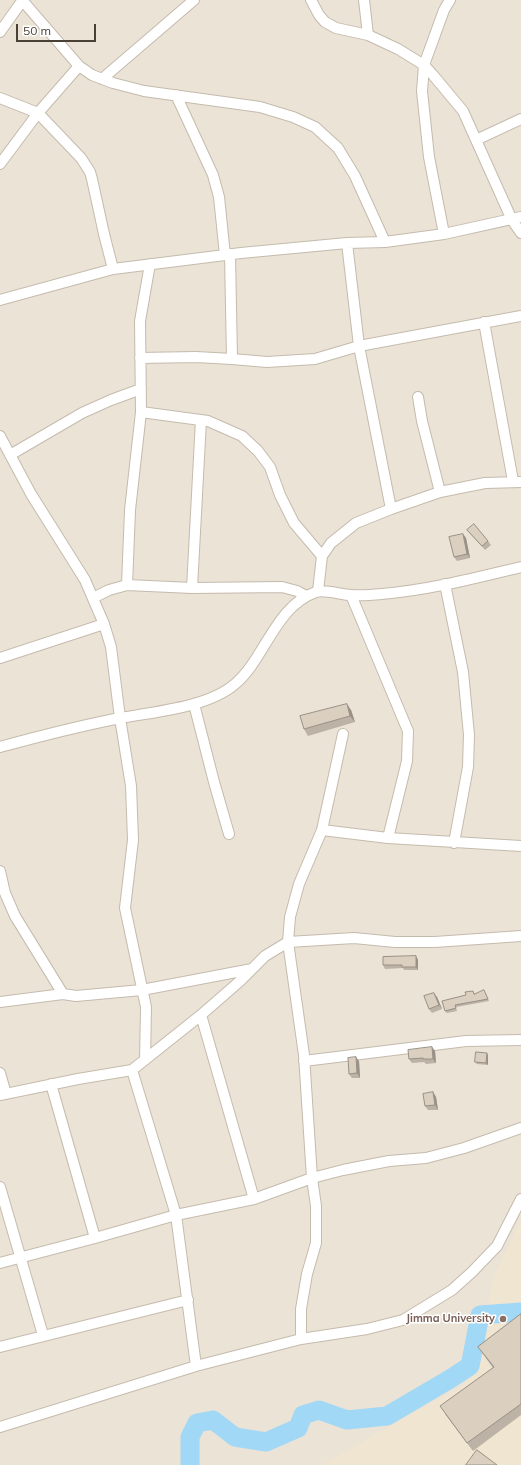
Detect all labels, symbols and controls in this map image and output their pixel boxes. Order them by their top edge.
scale bar [18,16,98,42]
text: 50 m [23,23,51,38]
place label: Jimma University [406,1312,495,1326]
marker: Jimma University [498,1314,508,1324]

